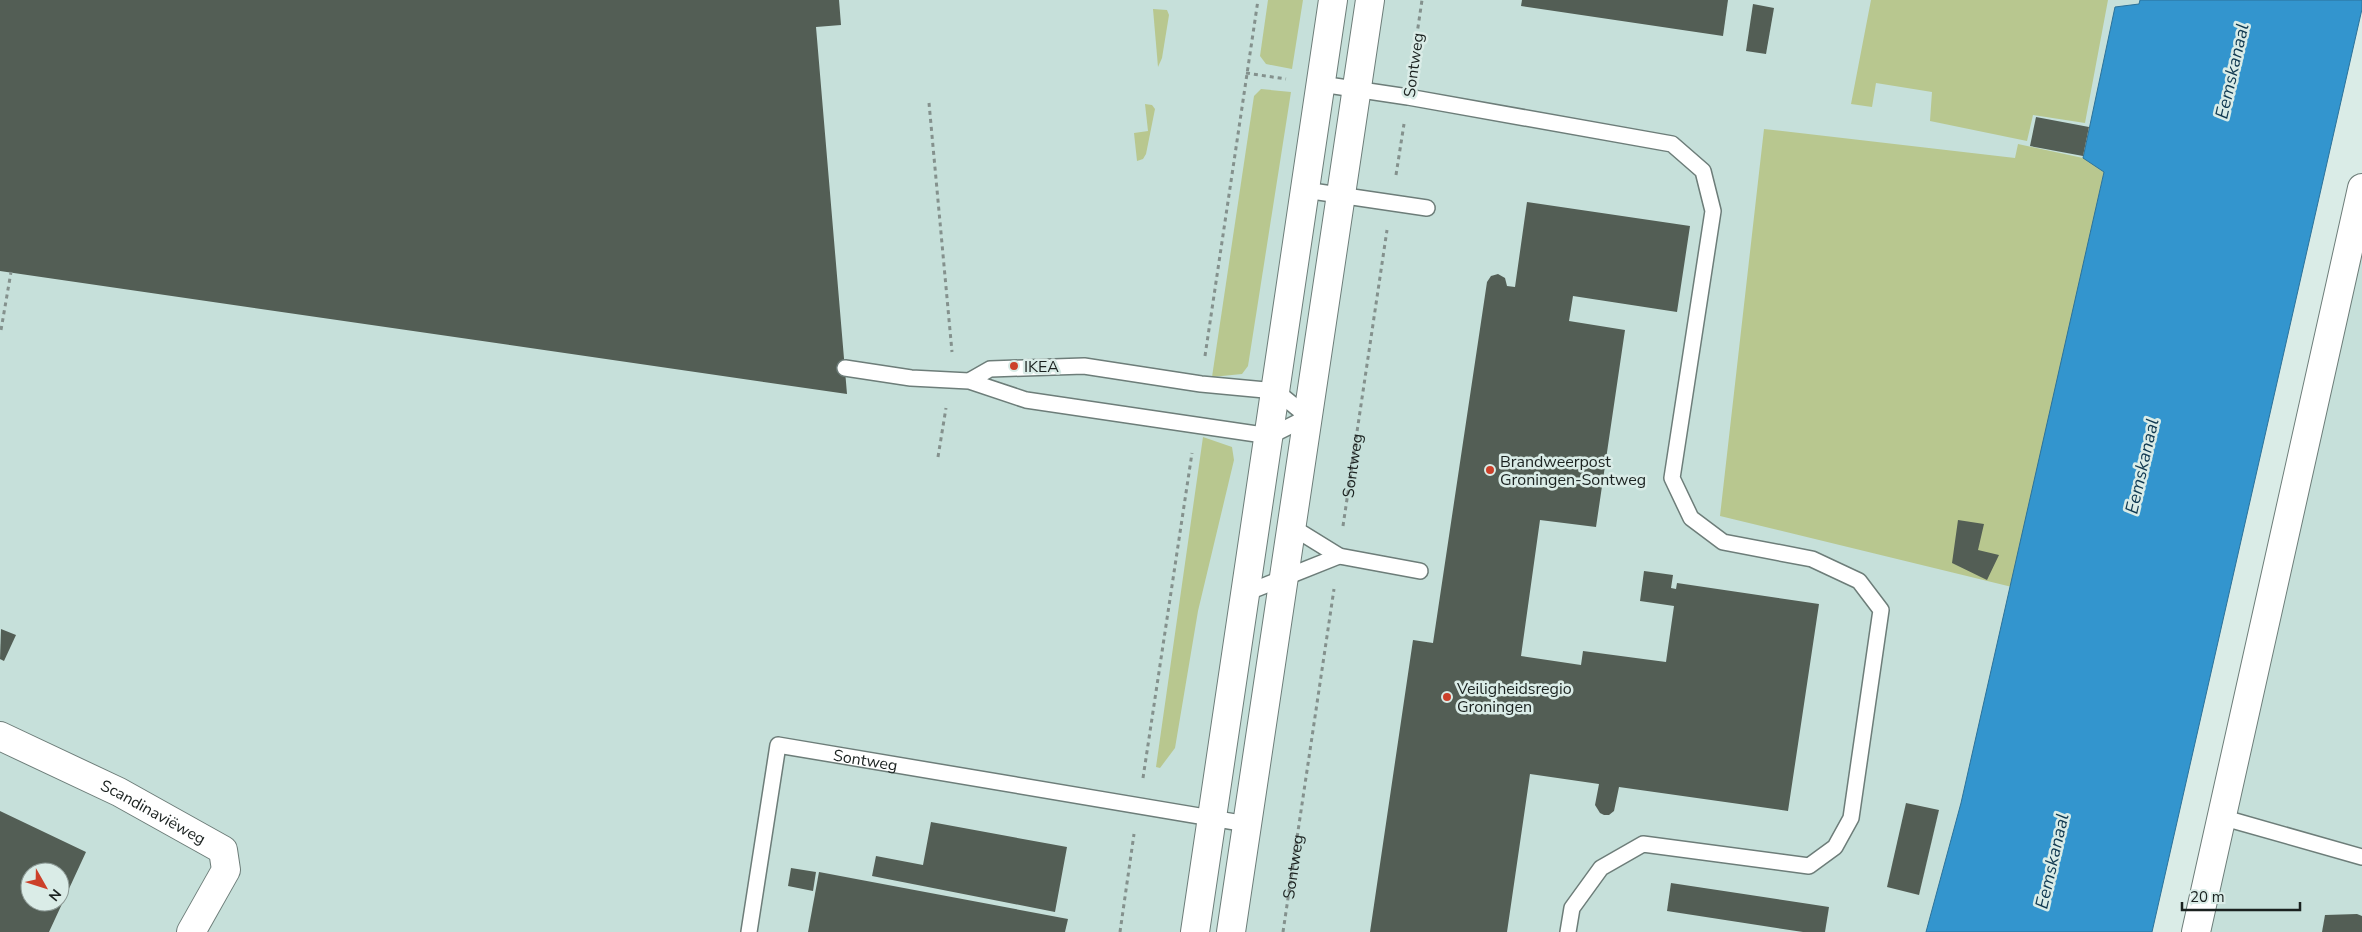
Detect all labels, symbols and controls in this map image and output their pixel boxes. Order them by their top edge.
water label: Eemskanaal [2209,21,2255,121]
street label: Sontweg [1399,32,1429,99]
place label: IKEA [1024,356,1059,378]
marker: IKEA [1008,360,1020,372]
water label: Eemskanaal [2119,416,2165,516]
street label: Sontweg [1337,432,1369,499]
place label: Brandweerpost Groningen-Sontweg [1500,451,1646,491]
marker: Brandweerpost Groningen-Sontweg [1484,464,1496,476]
place label: Veiligheidsregio Groningen [1456,678,1572,718]
marker: Veiligheidsregio Groningen [1441,691,1453,703]
street label: Sontweg [832,745,899,777]
street label: Scandinaviëweg [97,775,209,850]
water label: Eemskanaal [2029,811,2075,911]
street label: Sontweg [1278,833,1309,901]
north arrow [20,862,70,912]
scale bar [2182,880,2300,912]
text: N [44,885,65,905]
text: 20 m [2190,887,2225,907]

